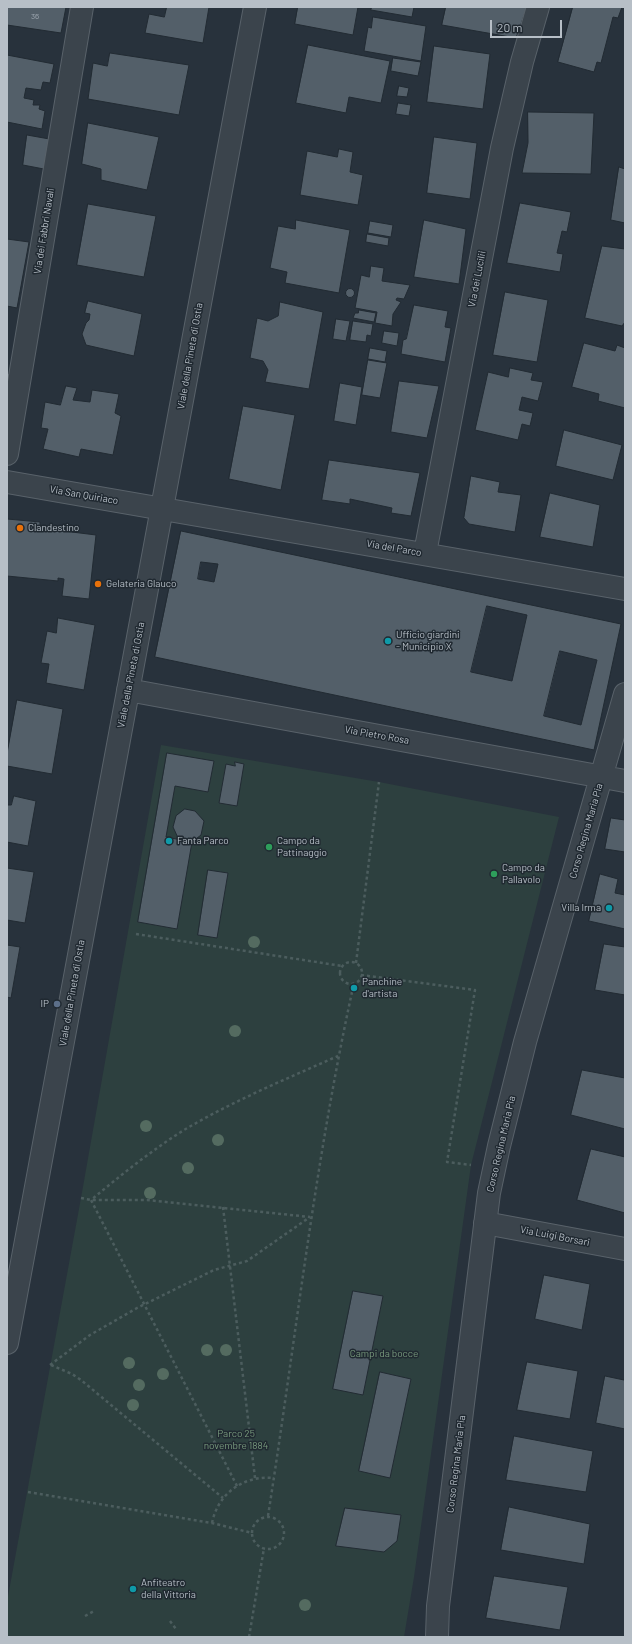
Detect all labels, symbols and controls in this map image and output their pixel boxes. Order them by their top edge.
house number: 36 [31,11,39,21]
scale bar [492,12,564,38]
text: 20 m [497,20,523,34]
street label: Via dei Fabbri Navali [31,187,57,275]
street label: Via dei Lucilii [466,250,488,308]
street label: Viale della Pineta di Ostia [175,302,205,410]
street label: Via San Quiriaco [49,483,119,507]
place label: Clandestino [28,522,79,534]
marker: Clandestino [15,523,25,533]
street label: Via del Parco [365,537,423,559]
place label: Gelateria Glauco [106,578,176,590]
marker: Gelateria Glauco [93,579,103,589]
street label: Viale della Pineta di Ostia [115,621,147,729]
place label: Ufficio giardini - Municipio X [396,629,460,652]
marker: Ufficio giardini - Municipio X [383,636,393,646]
street label: Via Pietro Rosa [344,723,410,747]
street label: Corso Regina Maria Pia [567,782,605,880]
place label: Fanta Parco [177,835,229,847]
place label: Campo da Pattinaggio [277,835,327,858]
marker: Fanta Parco [164,836,174,846]
marker: Campo da Pattinaggio [264,842,274,852]
place label: Campo da Pallavolo [502,862,545,886]
marker: Campo da Pallavolo [489,869,499,879]
place label: Villa Irma [561,902,601,914]
marker: Villa Irma [604,903,614,913]
street label: Viale della Pineta di Ostia [57,939,87,1047]
place label: Panchine d'artista [362,976,402,1000]
marker: Panchine d'artista [349,983,359,993]
place label: IP [40,998,49,1010]
marker: IP [52,999,62,1009]
street label: Corso Regina Maria Pia [484,1095,518,1193]
street label: Via Luigi Borsari [519,1223,591,1249]
park label: Campi da bocce [350,1348,418,1360]
street label: Corso Regina Maria Pia [444,1414,468,1514]
park label: Parco 25 novembre 1884 [204,1428,268,1452]
place label: Anfiteatro della Vittoria [141,1577,196,1600]
marker: Anfiteatro della Vittoria [128,1584,138,1594]

